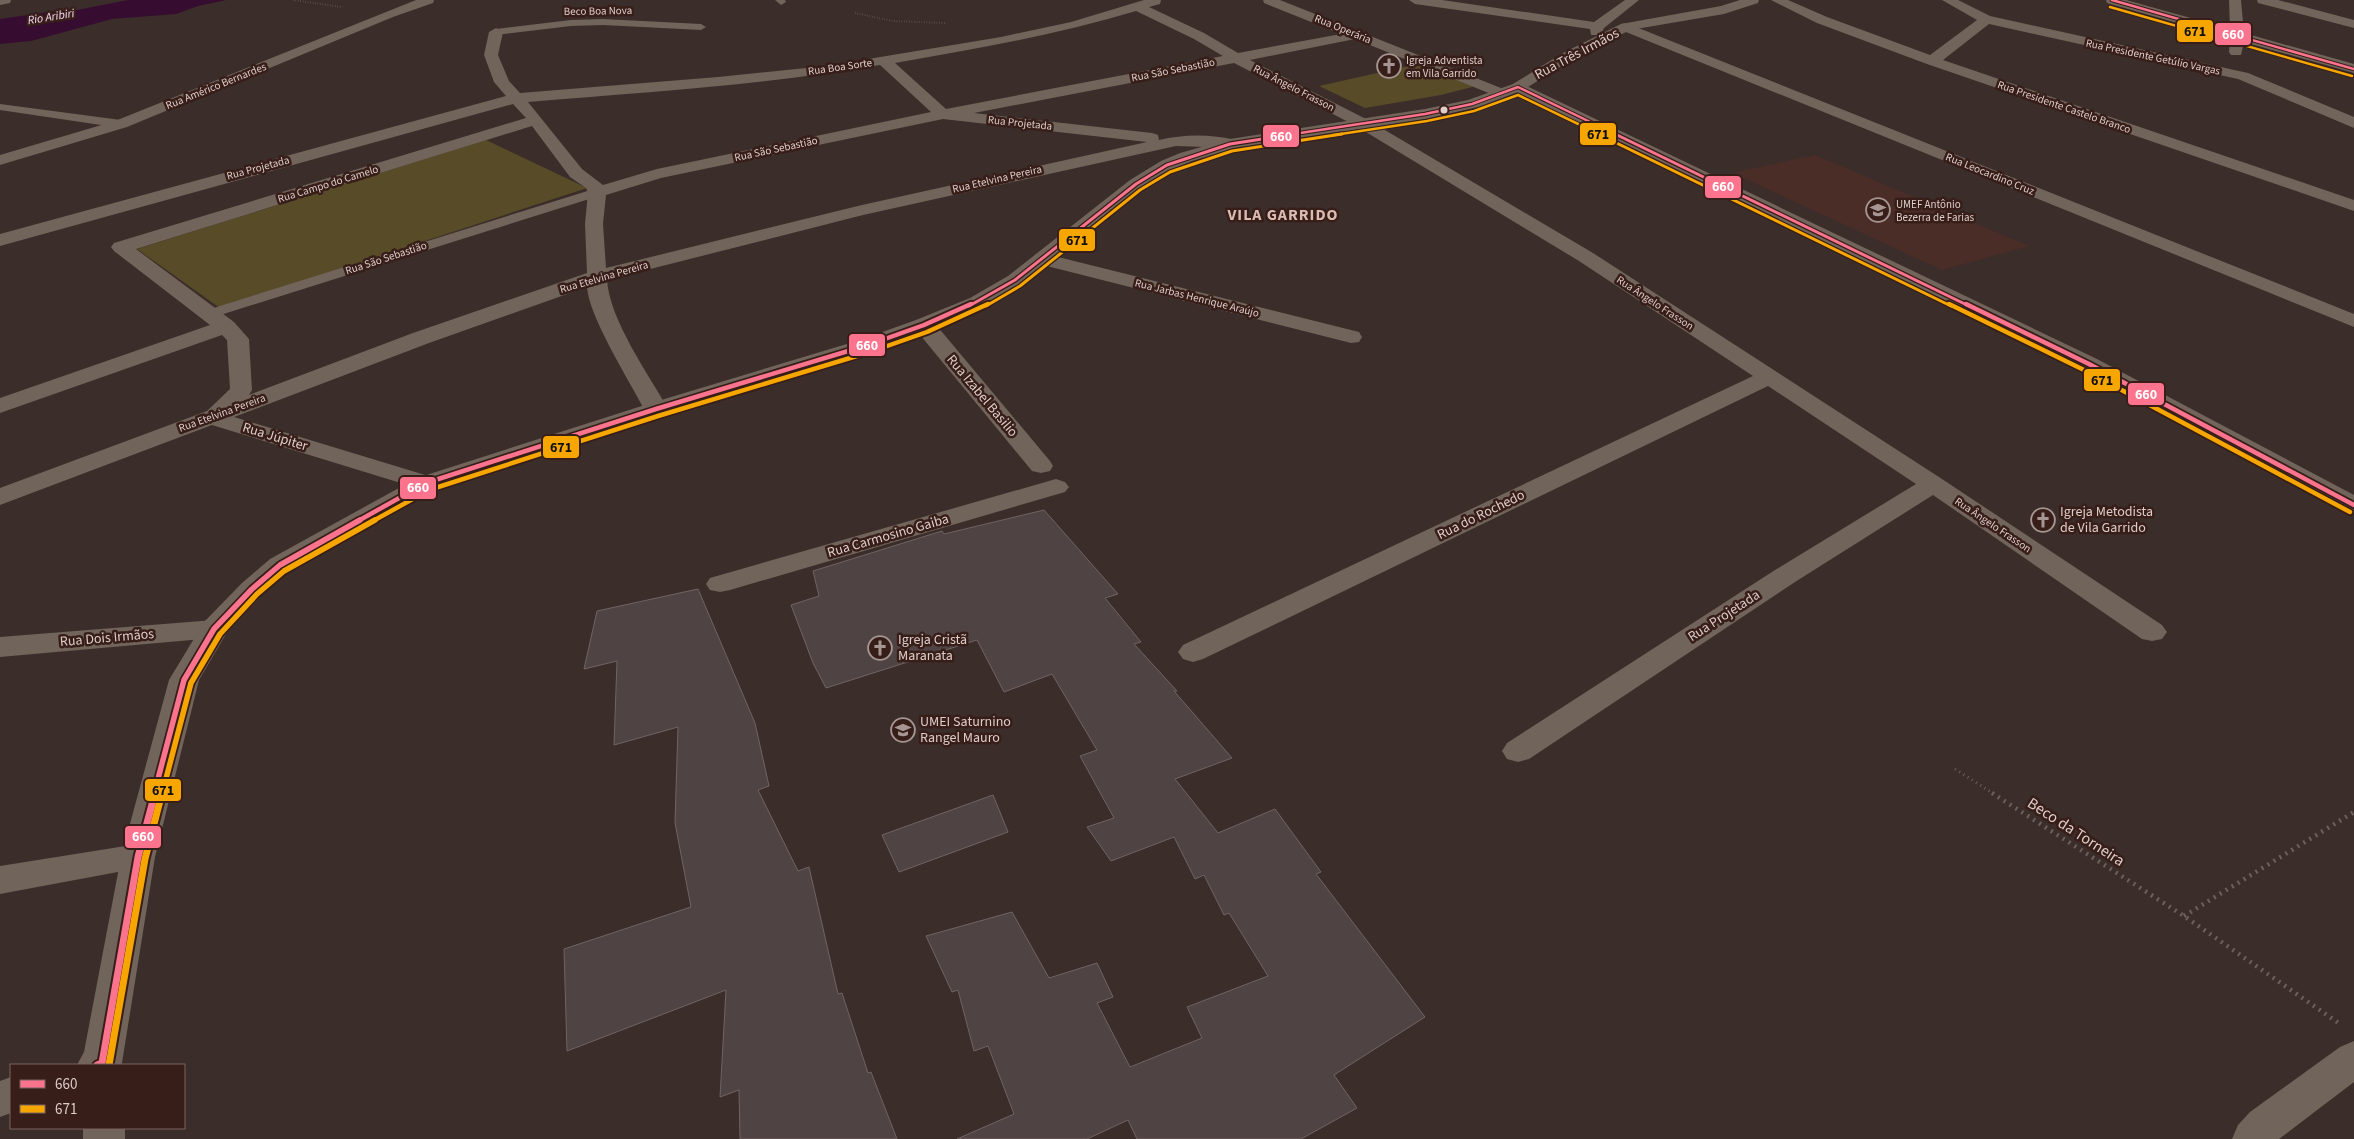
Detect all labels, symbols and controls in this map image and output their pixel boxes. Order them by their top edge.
street label: Beco Boa Nova [564,3,632,19]
water label: Rio Aribiri [26,5,76,29]
street label: Rua Operária [1312,11,1374,47]
line badge: 671 [2176,19,2214,43]
text: 671 [2184,22,2206,42]
line badge: 660 [2214,22,2252,46]
street label: Rua Três Irmãos [1531,23,1623,85]
text: 660 [2222,25,2244,45]
street label: Rua Presidente Getúlio Vargas [2084,35,2222,79]
church icon: Igreja Adventista em Vila Garrido [1376,53,1402,79]
place label: Igreja Adventista em Vila Garrido [1406,53,1483,81]
street label: Rua Boa Sorte [807,55,874,79]
street label: Rua São Sebastião [1130,55,1216,85]
street label: Rua Américo Bernardes [163,59,269,113]
street label: Rua Ângelo Frasson [1251,61,1337,115]
street label: Rua Presidente Castelo Branco [1995,77,2133,137]
unlabelled marker [1439,105,1449,115]
street label: Rua Projetada [987,112,1053,134]
line badge: 671 [1579,122,1617,146]
line badge: 660 [1262,124,1300,148]
text: 671 [1587,125,1609,145]
text: 660 [1270,127,1292,147]
street label: Rua São Sebastião [733,133,819,165]
street label: Rua Leocardino Cruz [1943,149,2037,199]
street label: Rua Projetada [225,152,291,184]
street label: Rua Etelvina Pereira [951,161,1043,197]
street label: Rua Campo do Camelo [276,162,380,206]
line badge: 660 [1704,175,1742,199]
text: 660 [1712,177,1734,197]
school or university icon: UMEF Antônio Bezerra de Farias [1865,197,1891,223]
place label: UMEF Antônio Bezerra de Farias [1896,197,1974,225]
district label: VILA GARRIDO [1226,204,1339,226]
line badge: 671 [1058,228,1096,252]
text: 671 [1066,231,1088,251]
street label: Rua São Sebastião [343,238,429,278]
street label: Rua Etelvina Pereira [558,257,650,297]
street label: Rua Ângelo Frasson [1613,272,1697,334]
street label: Rua Jarbas Henrique Araújo [1133,275,1261,321]
line badge: 660 [848,333,886,357]
text: 660 [856,336,878,356]
street label: Rua Izabel Basilio [942,350,1022,442]
line badge: 671 [2083,368,2121,392]
text: 671 [2091,371,2113,391]
line badge: 660 [2127,382,2165,406]
text: 660 [2135,385,2157,405]
street label: Rua Etelvina Pereira [177,390,267,436]
street label: Rua Júpiter [240,418,310,456]
line badge: 671 [542,435,580,459]
text: 671 [550,438,572,458]
line badge: 660 [399,476,437,500]
text: 660 [407,478,429,498]
street label: Rua do Rochedo [1434,485,1528,545]
street label: Rua Ângelo Frasson [1952,494,2034,556]
place label: Igreja Metodista de Vila Garrido [2060,502,2153,538]
church icon: Igreja Metodista de Vila Garrido [2030,507,2056,533]
street label: Rua Carmosino Gaiba [825,509,951,563]
street label: Rua Projetada [1684,585,1764,647]
street label: Rua Dois Irmãos [59,624,155,652]
place label: Igreja Cristã Maranata [898,630,967,666]
church icon: Igreja Cristã Maranata [867,635,893,661]
place label: UMEI Saturnino Rangel Mauro [920,712,1011,748]
school or university icon: UMEI Saturnino Rangel Mauro [890,717,916,743]
line badge: 671 [144,778,182,802]
text: 671 [152,781,174,801]
street label: Beco da Torneira [2023,792,2129,872]
line badge: 660 [124,825,162,849]
text: 660 [132,827,154,847]
legend [10,1064,185,1129]
text: 660 [55,1074,77,1095]
text: 671 [55,1099,77,1120]

